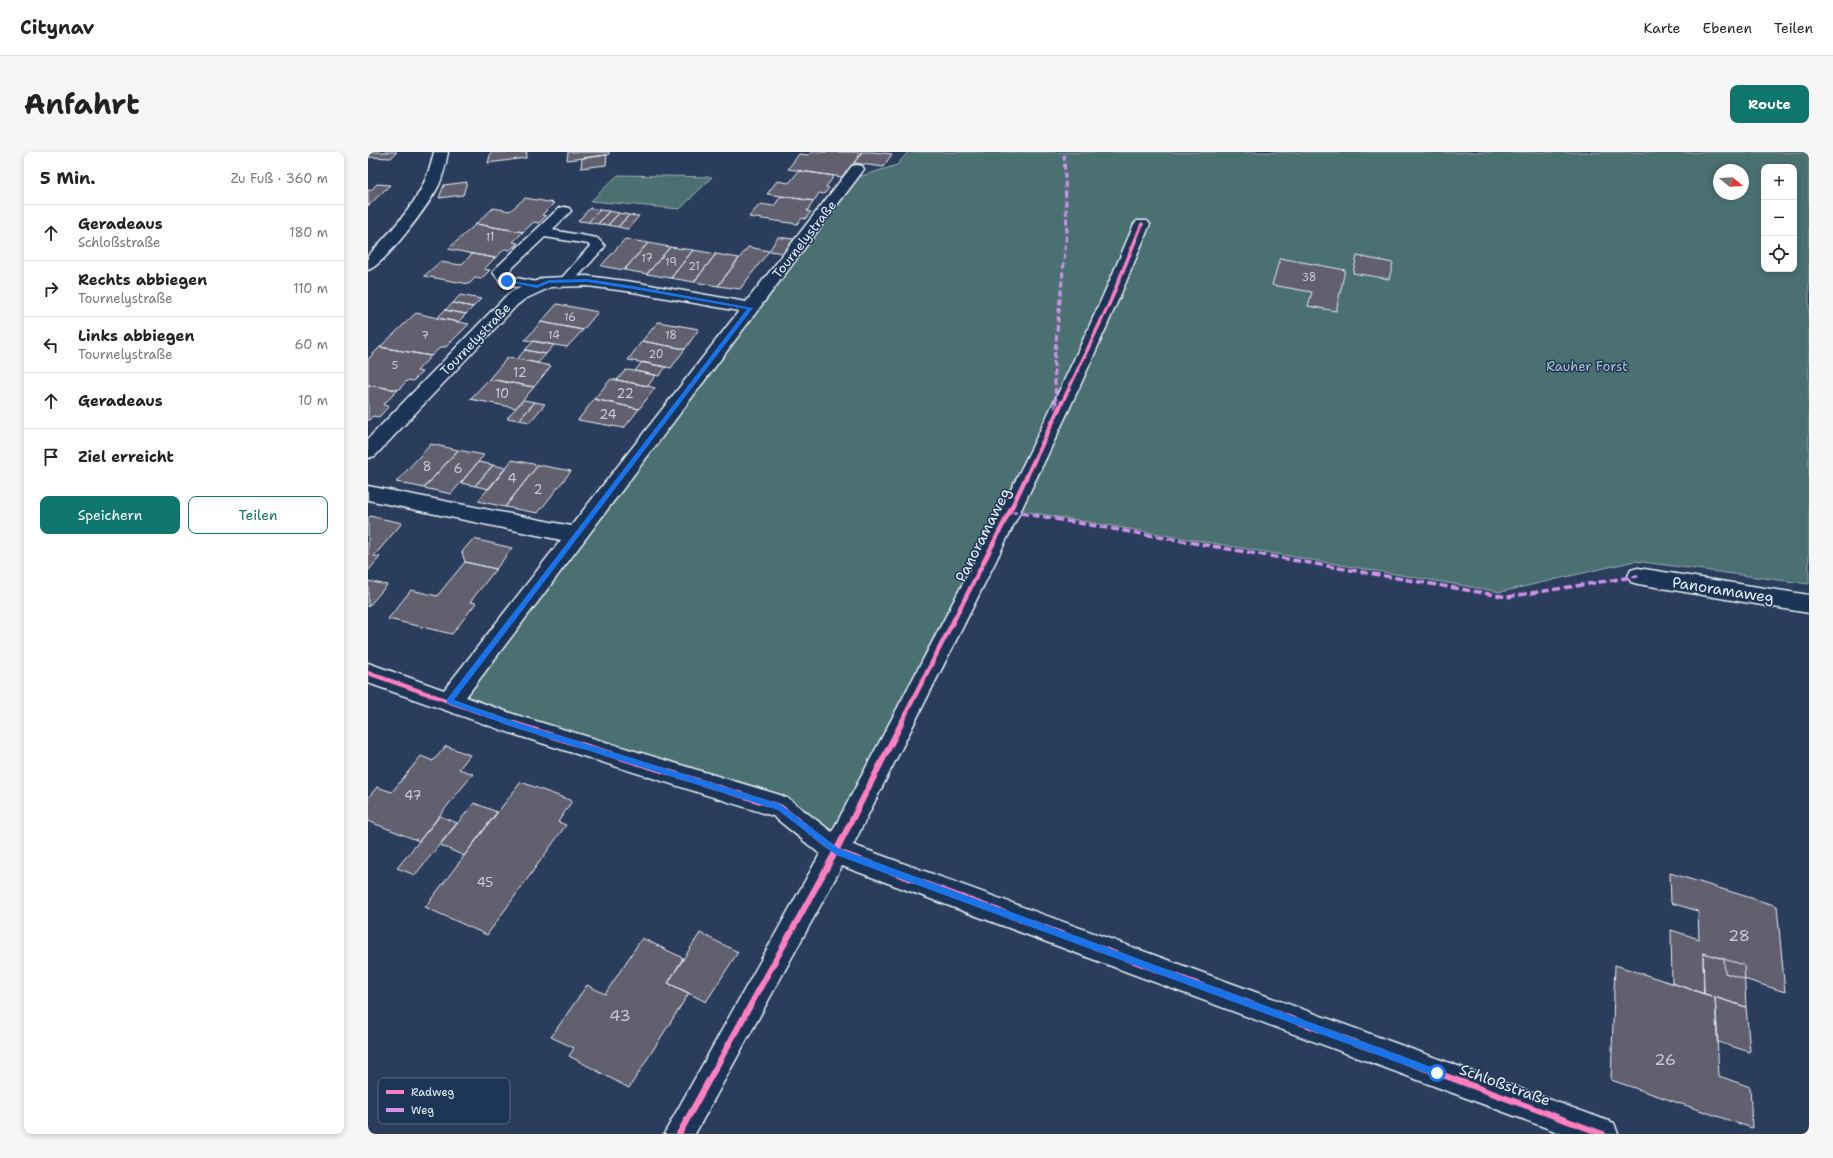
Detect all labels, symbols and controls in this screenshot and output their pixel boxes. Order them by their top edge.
text: Citynav [20,15,94,40]
text: Karte [1644,19,1681,37]
text: Ebenen [1703,19,1752,37]
text: Teilen [1774,19,1813,37]
text: Anfahrt [24,85,140,123]
button: Route [1730,85,1809,123]
north arrow [1713,164,1749,200]
map controls [1761,164,1797,272]
button: + [1761,164,1797,200]
text: 5 Min. [40,167,95,189]
text: Zu Fuß · 360 m [231,170,328,187]
street label: Tournelystraße [769,197,840,282]
button: − [1761,200,1797,236]
text: Geradeaus [78,214,163,234]
icon: ahead [40,222,62,244]
text: 180 m [289,224,328,241]
house number: 11 [486,230,494,245]
text: Schloßstraße [78,234,160,251]
button: locate [1761,236,1797,272]
house number: 17 [641,251,653,266]
house number: 19 [665,255,677,270]
house number: 21 [688,259,700,274]
text: Rechts abbiegen [78,270,207,290]
house number: 38 [1301,270,1317,285]
route end [498,272,516,290]
icon: right [40,278,62,300]
text: 110 m [293,280,328,297]
text: Tournelystraße [78,290,173,307]
street label: Tournelystraße [436,299,514,379]
house number: 16 [564,310,576,325]
text: Links abbiegen [78,326,194,346]
house number: 7 [421,328,429,343]
house number: 14 [548,328,560,343]
house number: 18 [665,328,677,343]
icon: left [40,334,62,356]
text: 60 m [295,336,328,353]
text: Tournelystraße [78,346,173,363]
house number: 20 [648,347,664,362]
house number: 5 [392,358,399,373]
park label: Rauher Forst [1546,358,1628,375]
house number: 12 [513,364,527,381]
house number: 10 [495,385,509,402]
house number: 22 [616,385,634,402]
icon: ahead [40,390,62,412]
text: Geradeaus [78,391,163,411]
text: 10 m [298,392,328,409]
house number: 24 [599,406,617,423]
icon: arrive [40,446,62,468]
text: Ziel erreicht [78,447,174,467]
house number: 8 [422,458,432,475]
house number: 6 [453,460,463,477]
house number: 4 [507,470,517,487]
house number: 2 [533,481,543,498]
street label: Panoramaweg [951,485,1015,585]
button: Speichern [40,496,180,534]
button: Teilen [188,496,328,534]
street label: Panoramaweg [1671,572,1775,608]
house number: 47 [404,787,422,804]
house number: 45 [477,874,493,891]
house number: 28 [1728,925,1750,946]
house number: 43 [609,1005,631,1026]
house number: 26 [1654,1049,1676,1070]
street label: Schloßstraße [1457,1059,1553,1111]
route start [1428,1064,1446,1082]
legend [378,1078,510,1124]
text: Radweg [411,1085,454,1100]
text: Weg [411,1103,434,1118]

